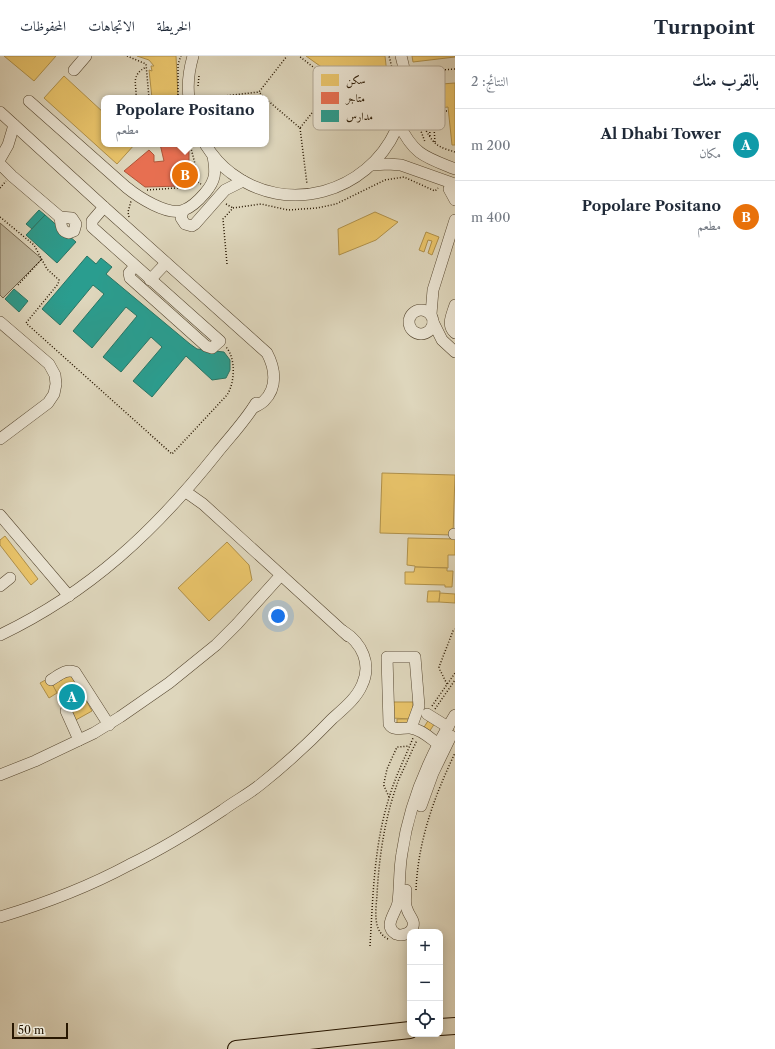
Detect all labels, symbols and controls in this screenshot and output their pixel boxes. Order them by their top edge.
text: Turnpoint [654,16,755,39]
text: المحفوظات [20,17,66,35]
text: الاتجاهات [88,17,135,35]
text: الخريطة [157,17,191,35]
legend [313,66,445,130]
text: بالقرب منك [692,70,759,90]
text: سكن [346,73,365,89]
text: النتائج: 2 [471,73,508,89]
text: متاجر [345,91,365,105]
popup [101,95,269,147]
text: Popolare Positano [115,100,255,119]
text: مدارس [346,109,373,123]
text: مطعم [115,121,139,137]
text: Al Dhabi Tower [600,124,721,143]
text: 200 m [471,137,511,153]
text: A [741,137,751,153]
text: مكان [699,145,721,161]
pin: B [172,160,198,190]
text: Popolare Positano [582,196,721,215]
text: 400 m [471,209,511,225]
text: B [741,209,751,225]
text: مطعم [697,217,721,233]
your location [268,606,288,626]
pin: A [59,682,85,712]
map controls [407,929,443,1037]
button: + [407,929,443,965]
button: − [407,965,443,1001]
button: locate [407,1001,443,1037]
scale bar [12,1021,68,1040]
text: 50 m [18,1023,44,1037]

